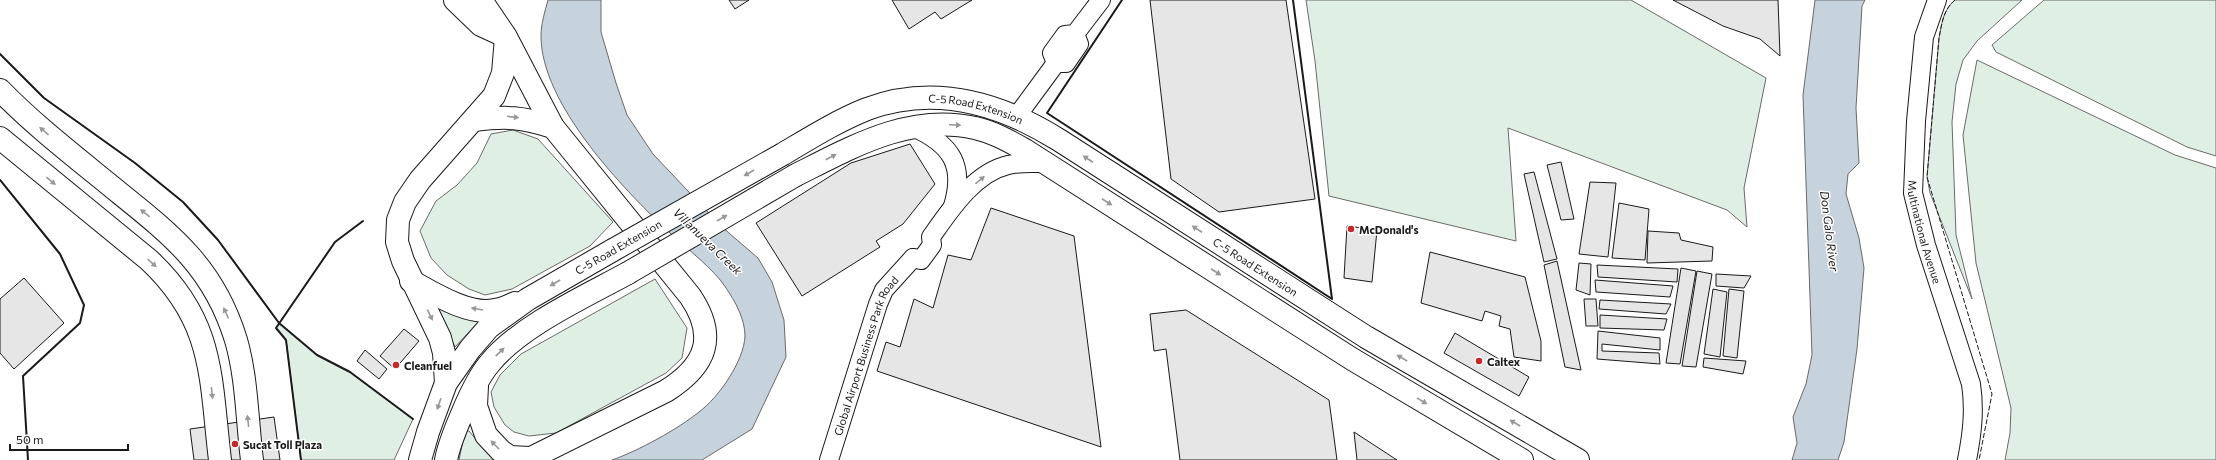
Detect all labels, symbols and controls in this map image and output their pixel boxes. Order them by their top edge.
street label: C-5 Road Extension [928,91,1025,126]
one-way arrow [507,114,519,121]
one-way arrow [949,122,961,129]
one-way arrow [39,127,50,136]
one-way arrow [825,154,837,161]
one-way arrow [1083,155,1093,163]
one-way arrow [743,170,755,177]
one-way arrow [975,175,986,184]
one-way arrow [46,177,57,186]
street label: Multinational Avenue [1906,180,1945,285]
water label: Don Galo River [1818,190,1842,273]
one-way arrow [1102,198,1112,206]
water label: Villanueva Creek [671,205,746,278]
one-way arrow [140,209,151,218]
one-way arrow [716,215,728,222]
street label: C-5 Road Extension [572,217,664,277]
place label: McDonald's [1359,223,1419,236]
marker: McDonald's [1346,224,1356,234]
one-way arrow [1192,225,1203,233]
street label: C-5 Road Extension [1211,234,1300,298]
one-way arrow [147,258,157,268]
one-way arrow [1210,269,1222,276]
street label: Global Airport Business Park Road [831,273,900,437]
one-way arrow [549,280,561,287]
one-way arrow [471,306,483,312]
one-way arrow [223,308,229,319]
one-way arrow [427,309,433,321]
one-way arrow [495,347,505,357]
one-way arrow [1396,355,1408,362]
place label: Caltex [1487,355,1521,368]
marker: Caltex [1474,356,1484,366]
place label: Cleanfuel [404,359,452,372]
marker: Cleanfuel [391,360,401,370]
one-way arrow [209,387,215,399]
one-way arrow [1416,397,1428,404]
one-way arrow [436,398,442,410]
one-way arrow [244,415,251,427]
one-way arrow [1509,420,1521,427]
scale bar [10,426,128,452]
text: 50 m [16,432,44,446]
place label: Sucat Toll Plaza [243,438,322,451]
marker: Sucat Toll Plaza [230,439,240,449]
one-way arrow [490,440,499,450]

